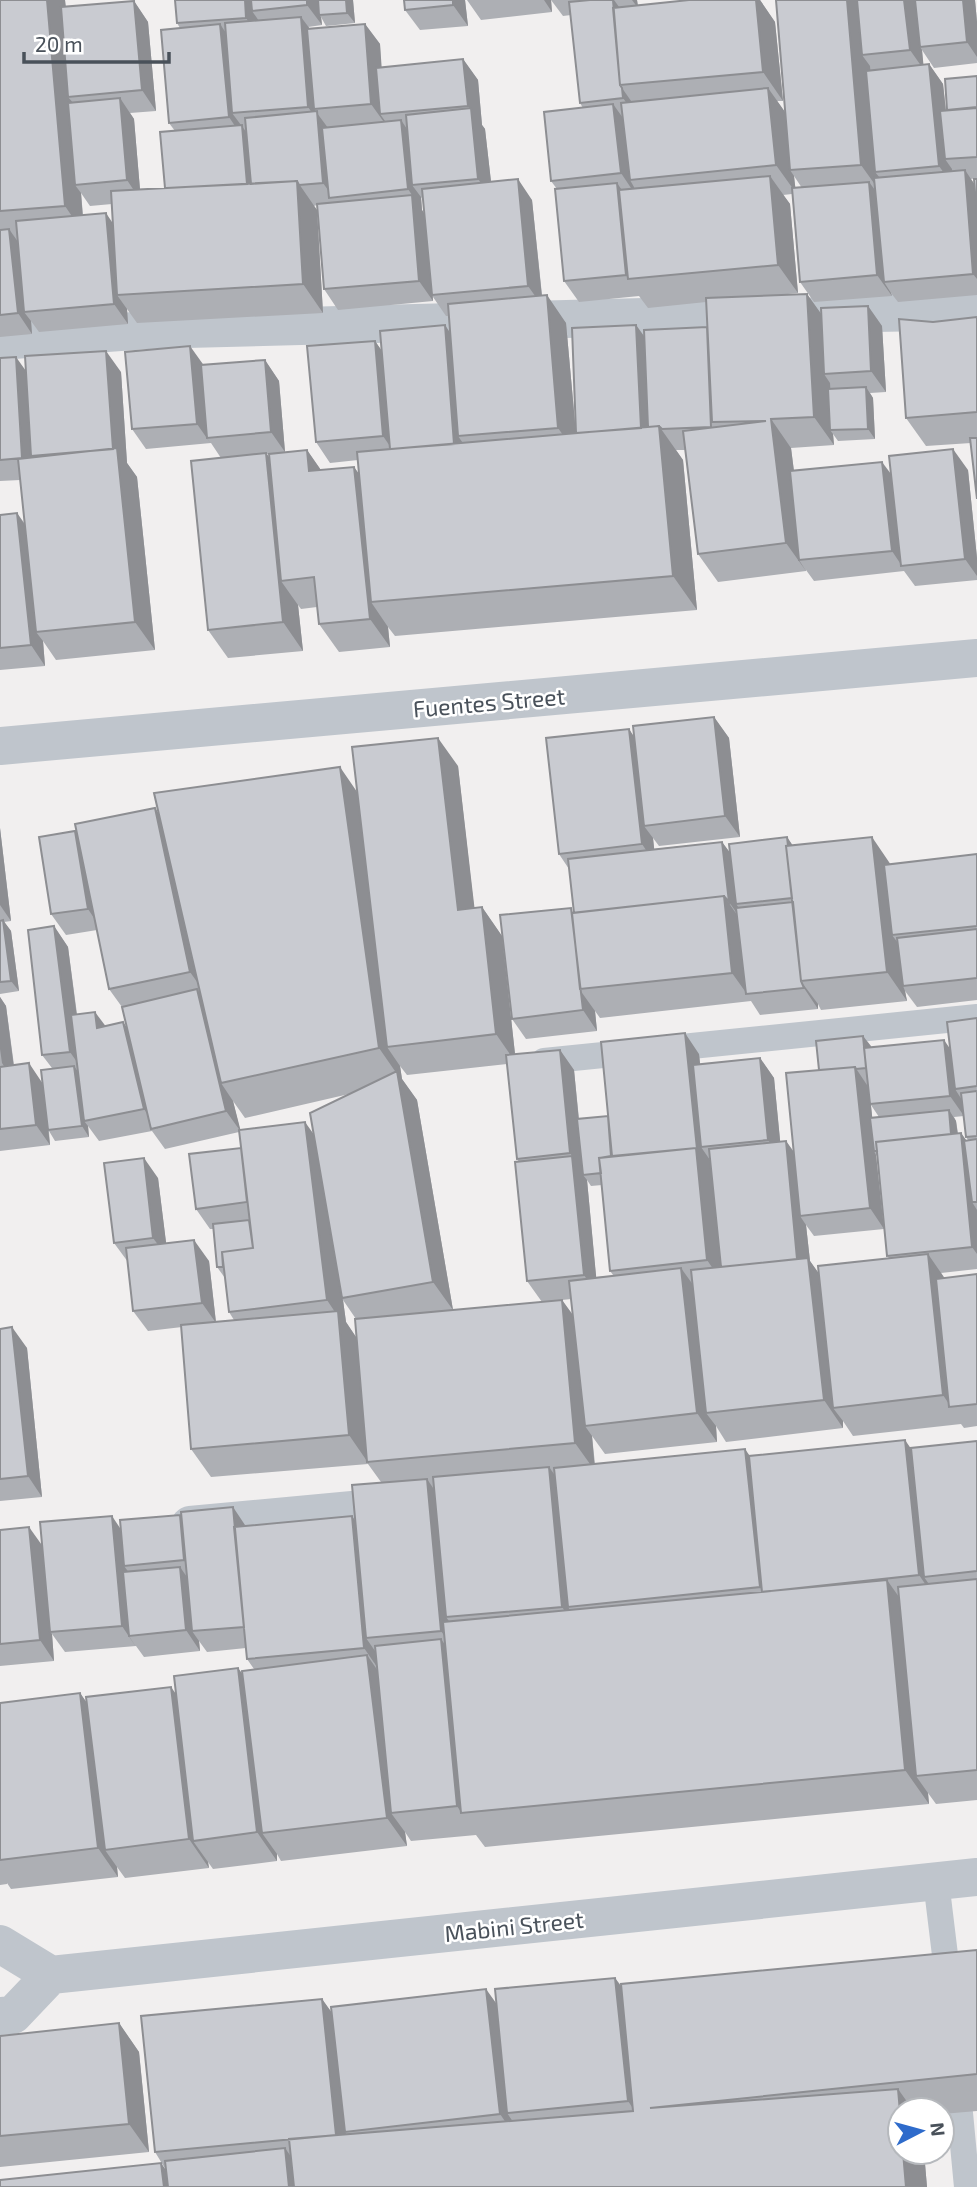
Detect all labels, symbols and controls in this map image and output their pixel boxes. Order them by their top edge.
scale bar [24,21,170,65]
text: 20 m [35,31,83,56]
street label: Fuentes Street [412,681,567,723]
street label: Mabini Street [443,1905,585,1947]
north arrow [886,2096,956,2166]
text: N [926,2121,951,2137]

